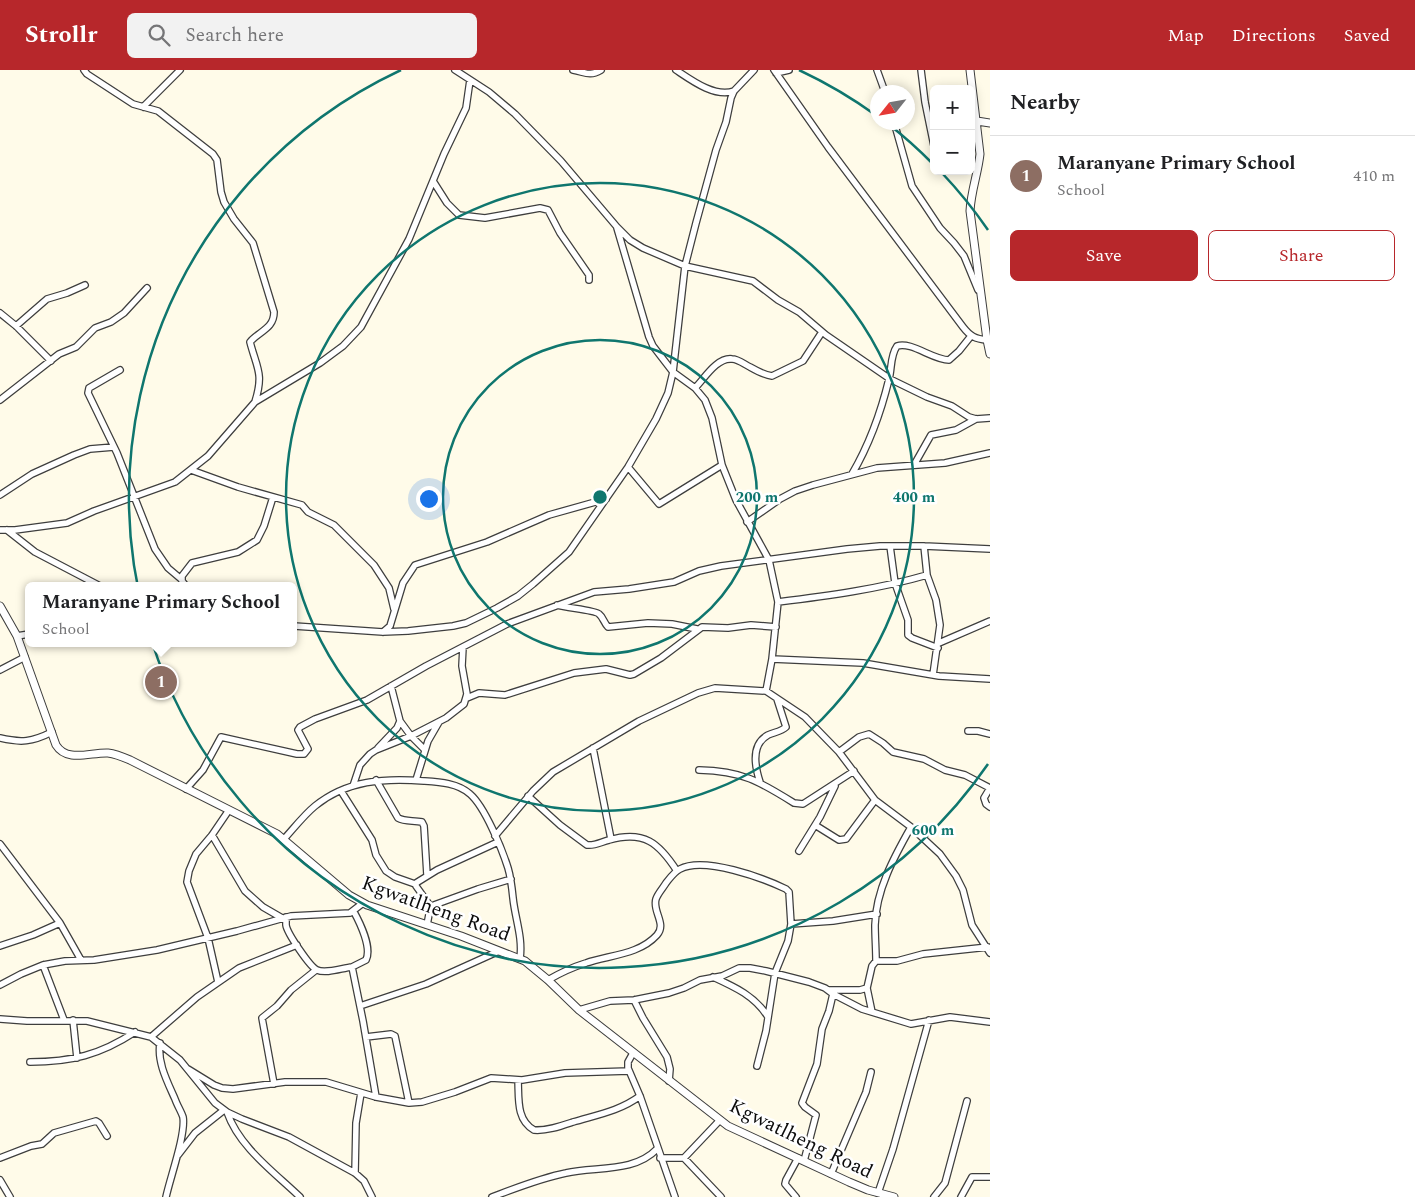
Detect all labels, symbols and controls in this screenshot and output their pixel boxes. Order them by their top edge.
search box [127,13,477,58]
text: Strollr [25,17,97,53]
icon: search [145,21,173,49]
text: Search here [185,21,284,50]
text: Map [1168,22,1204,49]
text: Directions [1232,22,1316,49]
text: Saved [1344,22,1390,49]
north arrow [870,85,915,130]
map controls [930,85,975,175]
button: + [930,85,975,130]
text: Nearby [1010,87,1080,119]
button: − [930,130,975,175]
text: Maranyane Primary School [1057,149,1296,178]
text: 1 [1022,164,1030,188]
text: 410 m [1353,164,1395,188]
text: School [1057,178,1105,202]
button: Save [1010,230,1198,281]
button: Share [1208,230,1395,281]
your location [416,486,442,512]
text: 200 m [736,486,779,509]
text: 400 m [893,486,936,509]
centre of rings [591,488,609,506]
popup [25,582,297,647]
text: Maranyane Primary School [42,588,280,617]
text: School [42,617,90,641]
pin: 1 [145,663,177,701]
text: 600 m [912,819,955,842]
street label: Kgwatlheng Road [357,868,515,950]
street label: Kgwatlheng Road [724,1091,878,1187]

